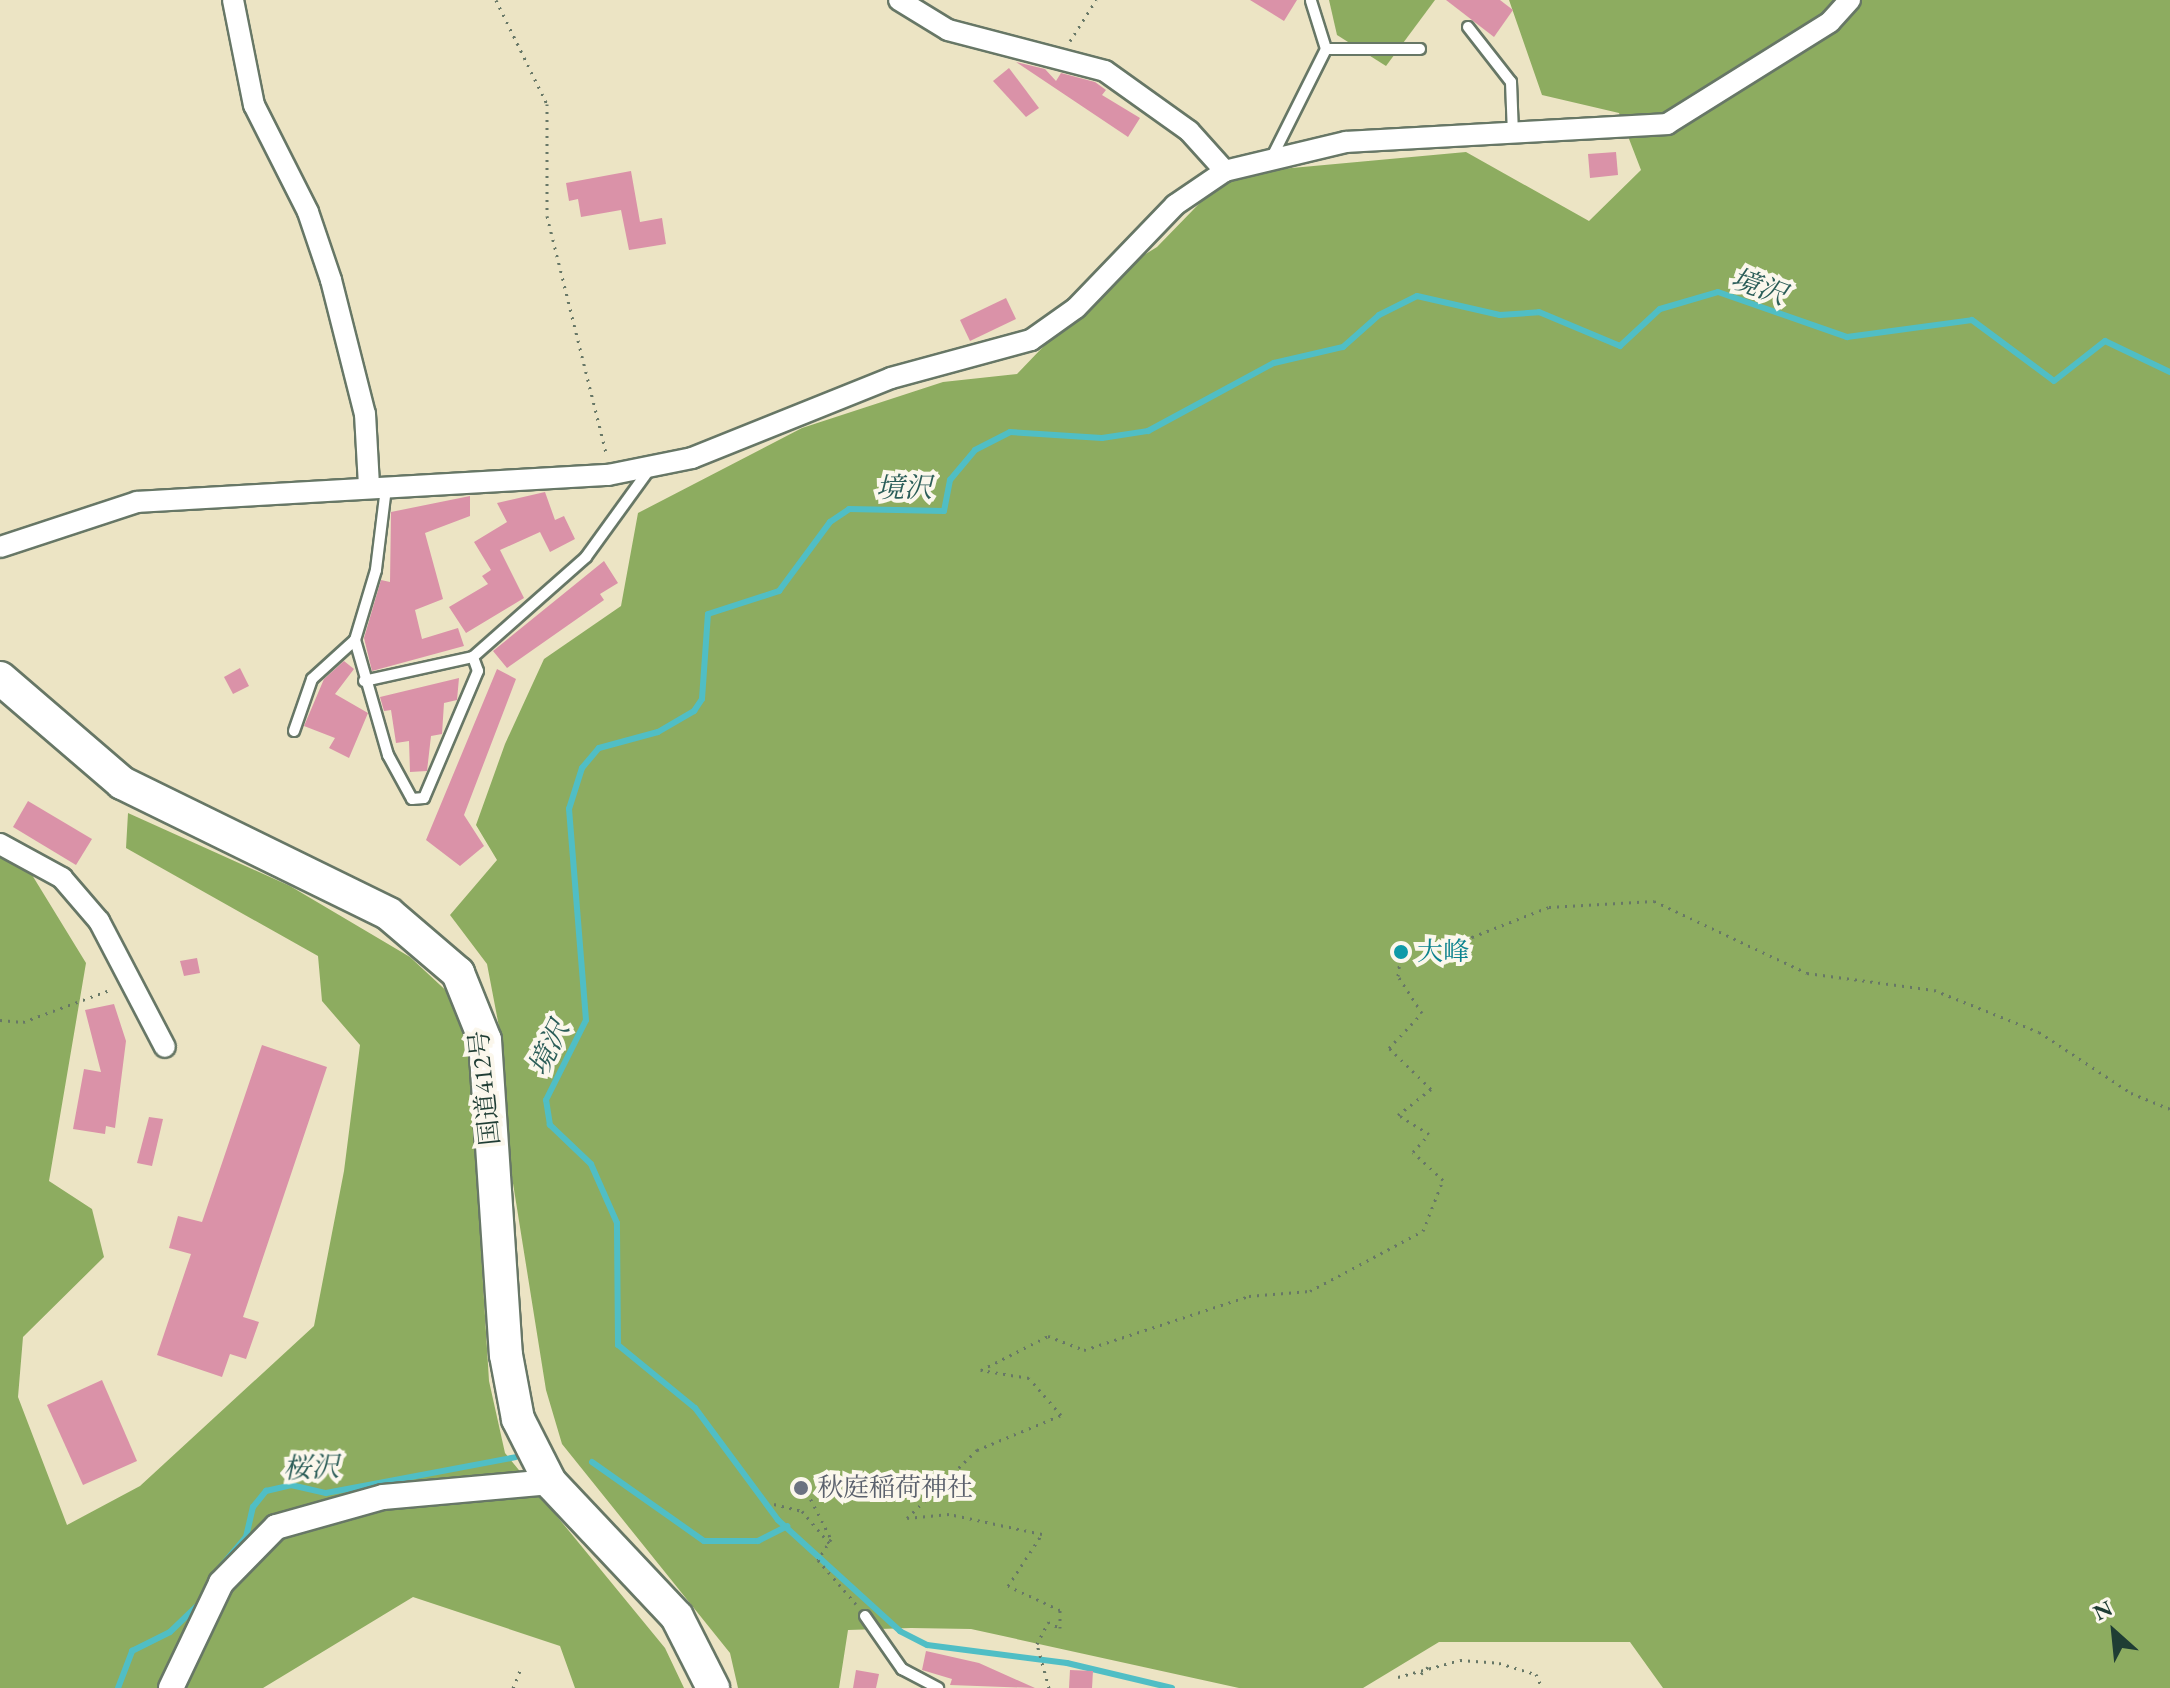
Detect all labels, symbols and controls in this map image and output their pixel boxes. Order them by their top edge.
water label: 境沢 [1727,261,1791,311]
water label: 境沢 [876,470,932,504]
place label: 大峰 [1417,936,1469,968]
marker: 大峰 [1392,943,1410,961]
water label: 境沢 [521,1015,575,1081]
street label: 国道412号 [463,1029,507,1147]
water label: 桜沢 [282,1449,340,1485]
place label: 秋庭稲荷神社 [817,1472,973,1504]
marker: 秋庭稲荷神社 [792,1479,810,1497]
north arrow [2074,1592,2154,1672]
text: N [2088,1593,2117,1627]

